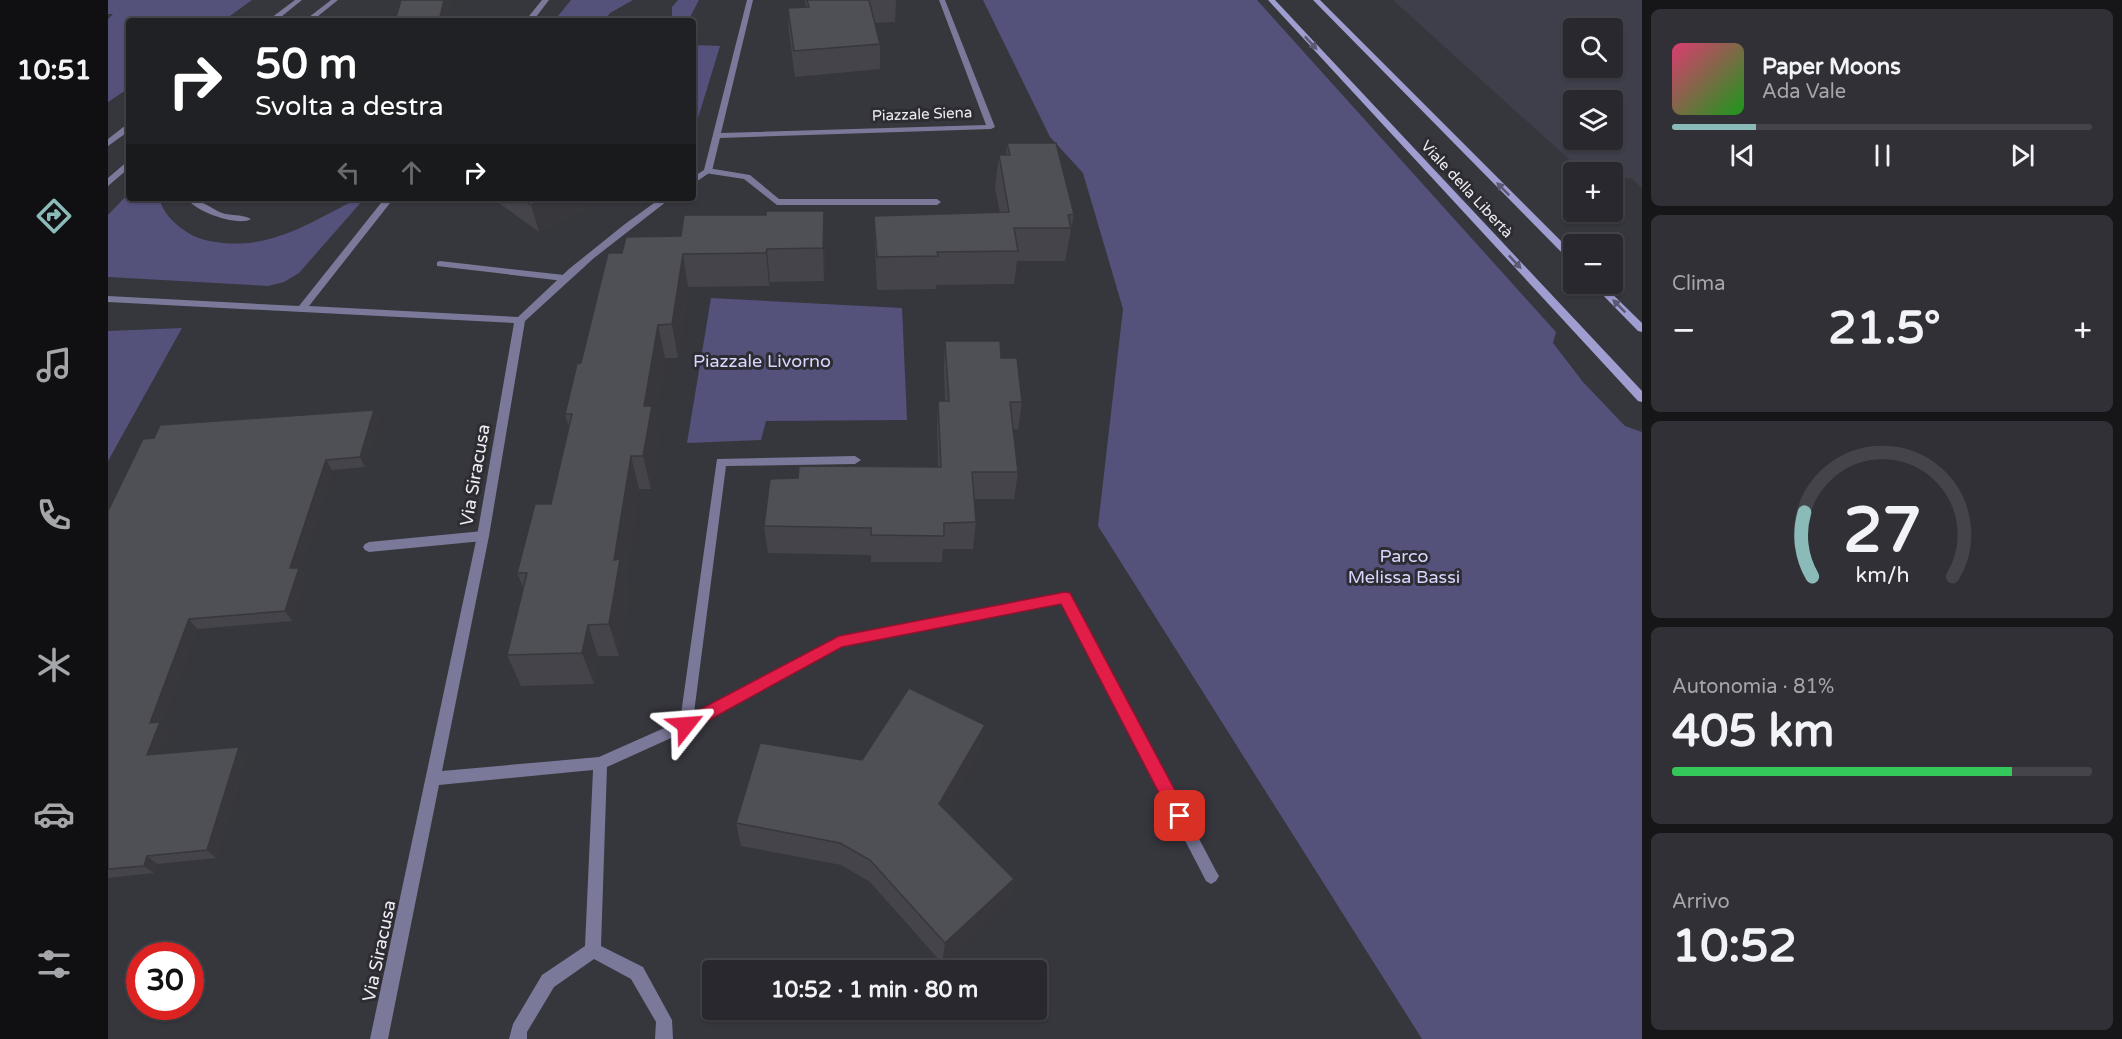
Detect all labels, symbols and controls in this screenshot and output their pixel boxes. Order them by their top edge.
map controls [1563,18,1623,294]
button: search [1563,18,1623,78]
one-way arrow [1304,35,1318,50]
text: 50 m [255,39,357,90]
icon: right [156,42,234,120]
text: 10:51 [17,54,91,87]
text: Paper Moons [1762,54,1901,80]
text: Ada Vale [1762,80,1846,104]
text: Svolta a destra [255,90,444,123]
button: layers [1563,90,1623,150]
street label: Piazzale Siena [871,103,973,125]
street label: Viale della Libertà [1417,137,1517,241]
icon: previous [1726,139,1759,172]
icon: pause [1866,139,1899,172]
icon: next [2006,139,2039,172]
icon: left [332,156,365,189]
icon: ahead [395,156,428,189]
icon: right [458,156,491,189]
button: + [1563,162,1623,222]
one-way arrow [1496,182,1510,196]
icon: directions [33,195,75,237]
button: − [1563,234,1623,294]
one-way arrow [1508,255,1522,270]
text: Clima [1672,272,1725,296]
one-way arrow [1613,300,1627,314]
text: 21.5° [1828,302,1941,356]
text: − [1672,311,1696,350]
text: + [2073,311,2092,350]
icon: music [33,344,75,386]
park label: Piazzale Livorno [693,350,831,372]
street label: Via Siracusa [455,422,495,528]
icon: phone [33,494,75,536]
text: 27 [1843,494,1921,569]
park label: Parco Melissa Bassi [1348,545,1460,588]
text: km/h [1855,562,1909,588]
icon: climate [33,644,75,686]
text: Autonomia · 81% [1672,675,1834,699]
position arrow [654,693,718,757]
text: 405 km [1672,705,1834,759]
pin [1154,790,1205,841]
icon: car [33,793,75,835]
icon: arrive [1163,799,1196,832]
text: Arrivo [1672,890,1730,914]
street label: Via Siracusa [357,898,401,1004]
text: 10:52 [1672,920,1797,974]
speed limit sign: 30 [126,942,204,1020]
icon: filters [33,943,75,985]
text: 10:52 · 1 min · 80 m [771,977,978,1003]

